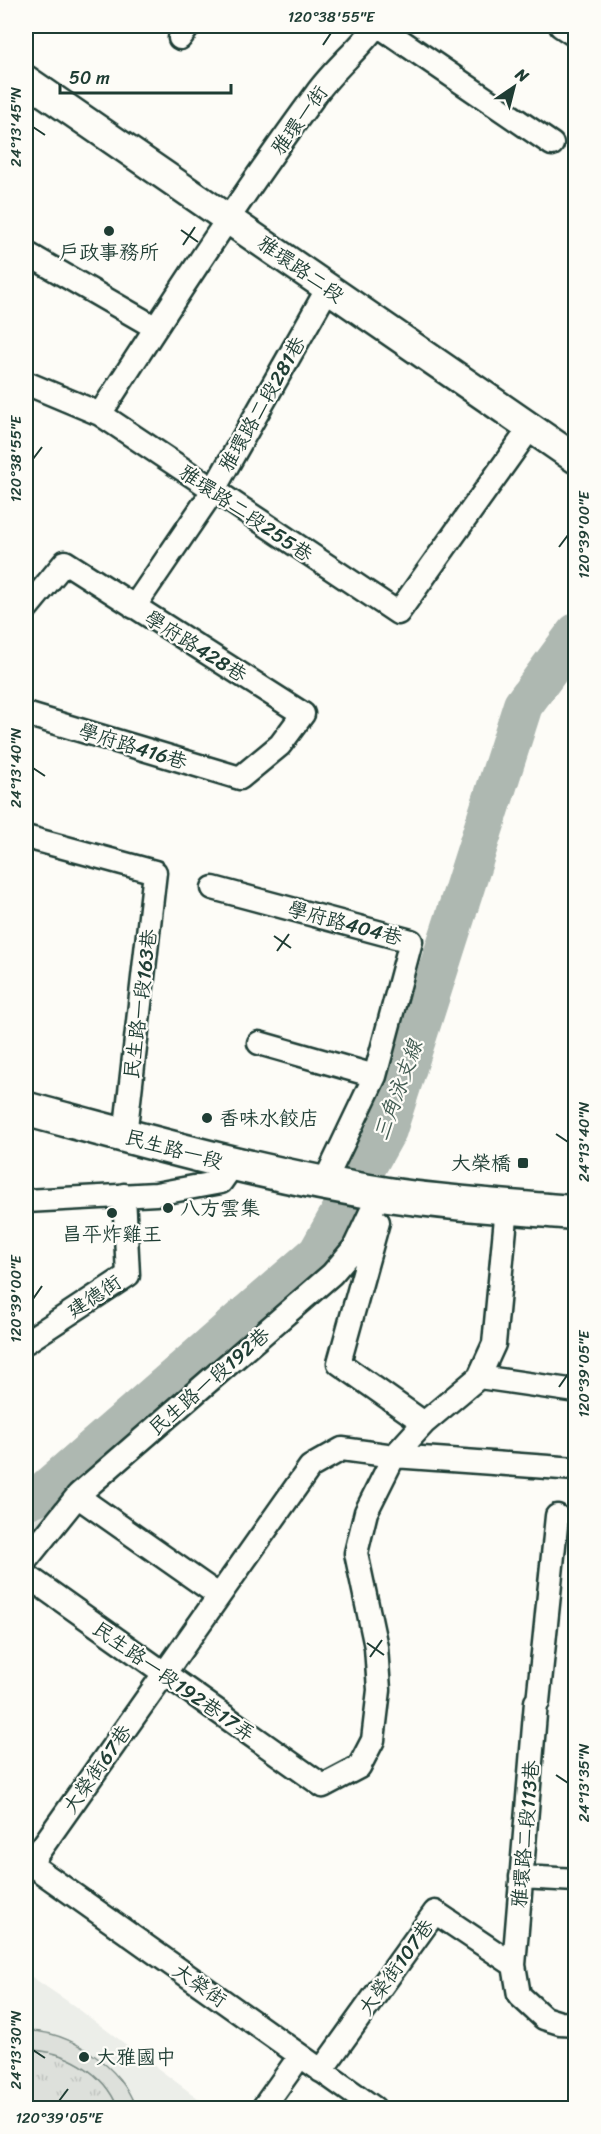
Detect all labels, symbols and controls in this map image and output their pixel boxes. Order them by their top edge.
text: 120°38'55"E [288,4,376,30]
scale bar [60,57,231,95]
north arrow [484,57,544,117]
text: N [509,59,536,91]
text: 50 m [69,62,110,94]
street label: 雅環一街 [262,78,337,163]
text: 24°13'45"N [3,86,29,167]
marker: 戶政事務所 [102,224,116,238]
street label: 雅環路二段 [250,226,352,312]
place label: 戶政事務所 [59,235,159,270]
street label: 雅環路二段281巷 [209,329,316,479]
text: 120°38'55"E [3,414,29,502]
street label: 雅環路二段255巷 [171,455,321,572]
text: 120°39'00"E [571,490,597,579]
street label: 學府路428巷 [137,601,255,693]
street label: 學府路416巷 [74,713,193,780]
text: 24°13'40"N [3,727,29,808]
street label: 學府路404巷 [284,891,407,956]
street label: 民生路一段163巷 [114,926,167,1081]
water label: 三角泳支線 [362,1033,434,1146]
place label: 香味水餃店 [219,1101,319,1136]
text: 24°13'40"N [571,1101,597,1182]
marker: 香味水餃店 [200,1111,214,1125]
street label: 民生路一段 [121,1120,227,1179]
place label: 大榮橋 [451,1146,511,1181]
marker: 大榮橋 [516,1156,530,1170]
place label: 八方雲集 [180,1191,260,1226]
marker: 八方雲集 [161,1201,175,1215]
marker: 昌平炸雞王 [105,1206,119,1220]
place label: 昌平炸雞王 [62,1217,162,1252]
text: 120°39'00"E [3,1254,29,1343]
street label: 建德街 [60,1265,129,1328]
street label: 民生路一段192巷 [140,1318,279,1445]
text: 120°39'05"E [571,1329,597,1418]
street label: 民生路一段192巷17弄 [85,1612,263,1751]
street label: 大榮街67巷 [54,1716,142,1821]
text: 24°13'35"N [571,1743,597,1822]
street label: 雅環路二段113巷 [502,1758,549,1909]
street label: 大榮街107巷 [349,1911,444,2023]
street label: 大榮街 [165,1954,234,2017]
text: 24°13'30"N [3,2010,29,2090]
place label: 大雅國中 [96,2040,176,2075]
marker: 大雅國中 [77,2050,91,2064]
text: 120°39'05"E [15,2105,104,2131]

